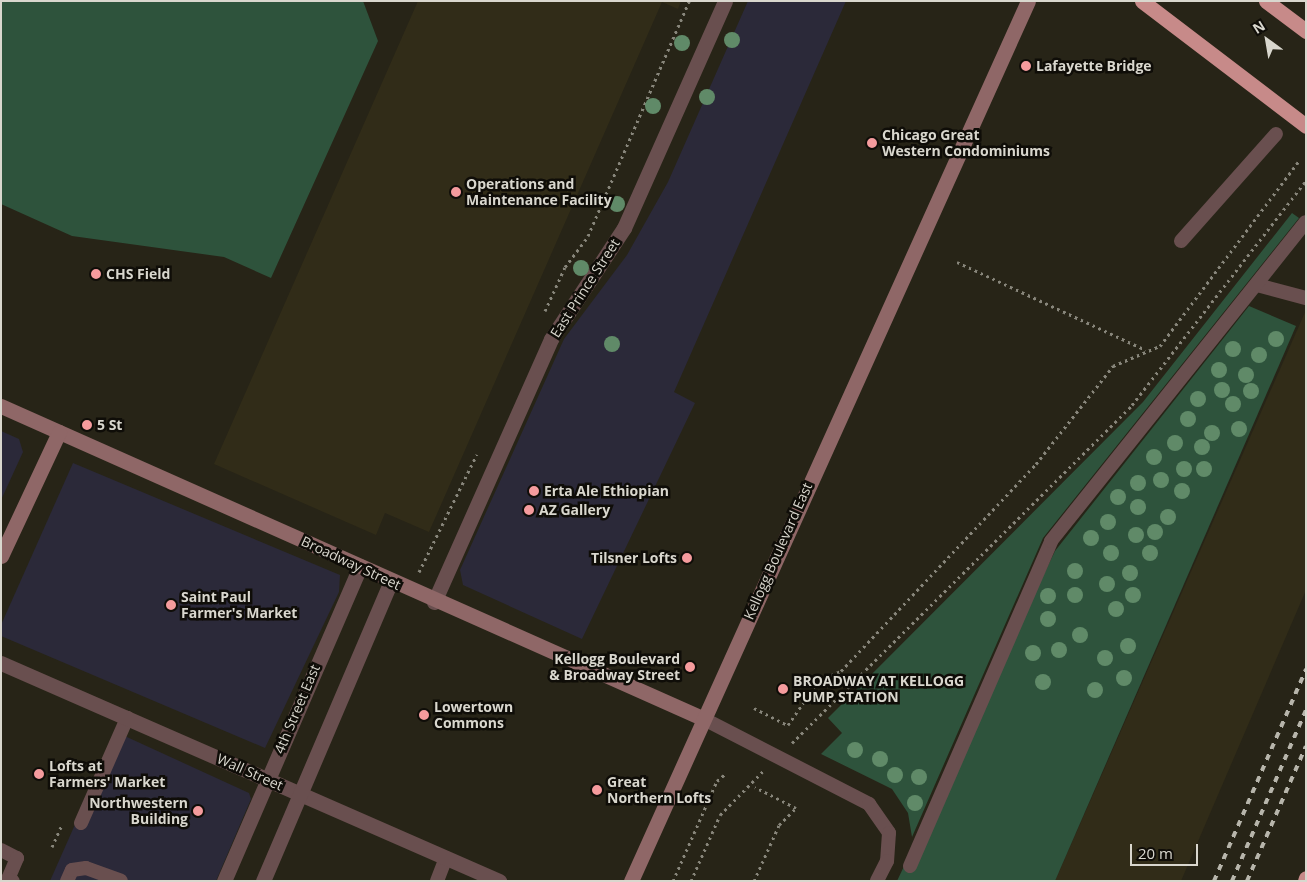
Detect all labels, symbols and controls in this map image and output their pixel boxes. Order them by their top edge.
north arrow [1242,15,1292,65]
text: N [1249,16,1269,38]
place label: Lafayette Bridge [1036,58,1152,74]
marker: Lafayette Bridge [1020,60,1032,72]
place label: Chicago Great Western Condominiums [882,127,1050,160]
marker: Chicago Great Western Condominiums [866,137,878,149]
place label: Operations and Maintenance Facility [466,176,612,208]
marker: Operations and Maintenance Facility [450,186,462,198]
street label: East Prince Street [547,235,623,341]
place label: CHS Field [106,266,170,282]
marker: CHS Field [90,268,102,280]
place label: 5 St [97,417,122,433]
marker: 5 St [81,419,93,431]
street label: Kellogg Boulevard East [740,480,816,622]
place label: Erta Ale Ethiopian [544,483,669,499]
marker: Erta Ale Ethiopian [528,485,540,497]
place label: AZ Gallery [539,502,610,518]
marker: AZ Gallery [523,504,535,516]
street label: Broadway Street [299,533,403,593]
place label: Tilsner Lofts [591,550,677,566]
marker: Tilsner Lofts [681,552,693,564]
place label: Saint Paul Farmer's Market [181,589,297,622]
marker: Saint Paul Farmer's Market [165,599,177,611]
place label: Kellogg Boulevard & Broadway Street [549,651,680,684]
marker: Kellogg Boulevard & Broadway Street [684,661,696,673]
street label: 4th Street East [271,662,323,756]
place label: BROADWAY AT KELLOGG PUMP STATION [793,673,964,706]
marker: BROADWAY AT KELLOGG PUMP STATION [777,683,789,695]
place label: Lowertown Commons [434,699,513,732]
marker: Lowertown Commons [418,709,430,721]
street label: Wall Street [214,750,286,794]
place label: Lofts at Farmers' Market [49,758,165,790]
marker: Lofts at Farmers' Market [33,768,45,780]
place label: Great Northern Lofts [607,774,711,806]
marker: Great Northern Lofts [591,784,603,796]
place label: Northwestern Building [89,795,188,828]
marker: Northwestern Building [192,805,204,817]
scale bar [1132,834,1200,866]
text: 20 m [1138,843,1173,863]

